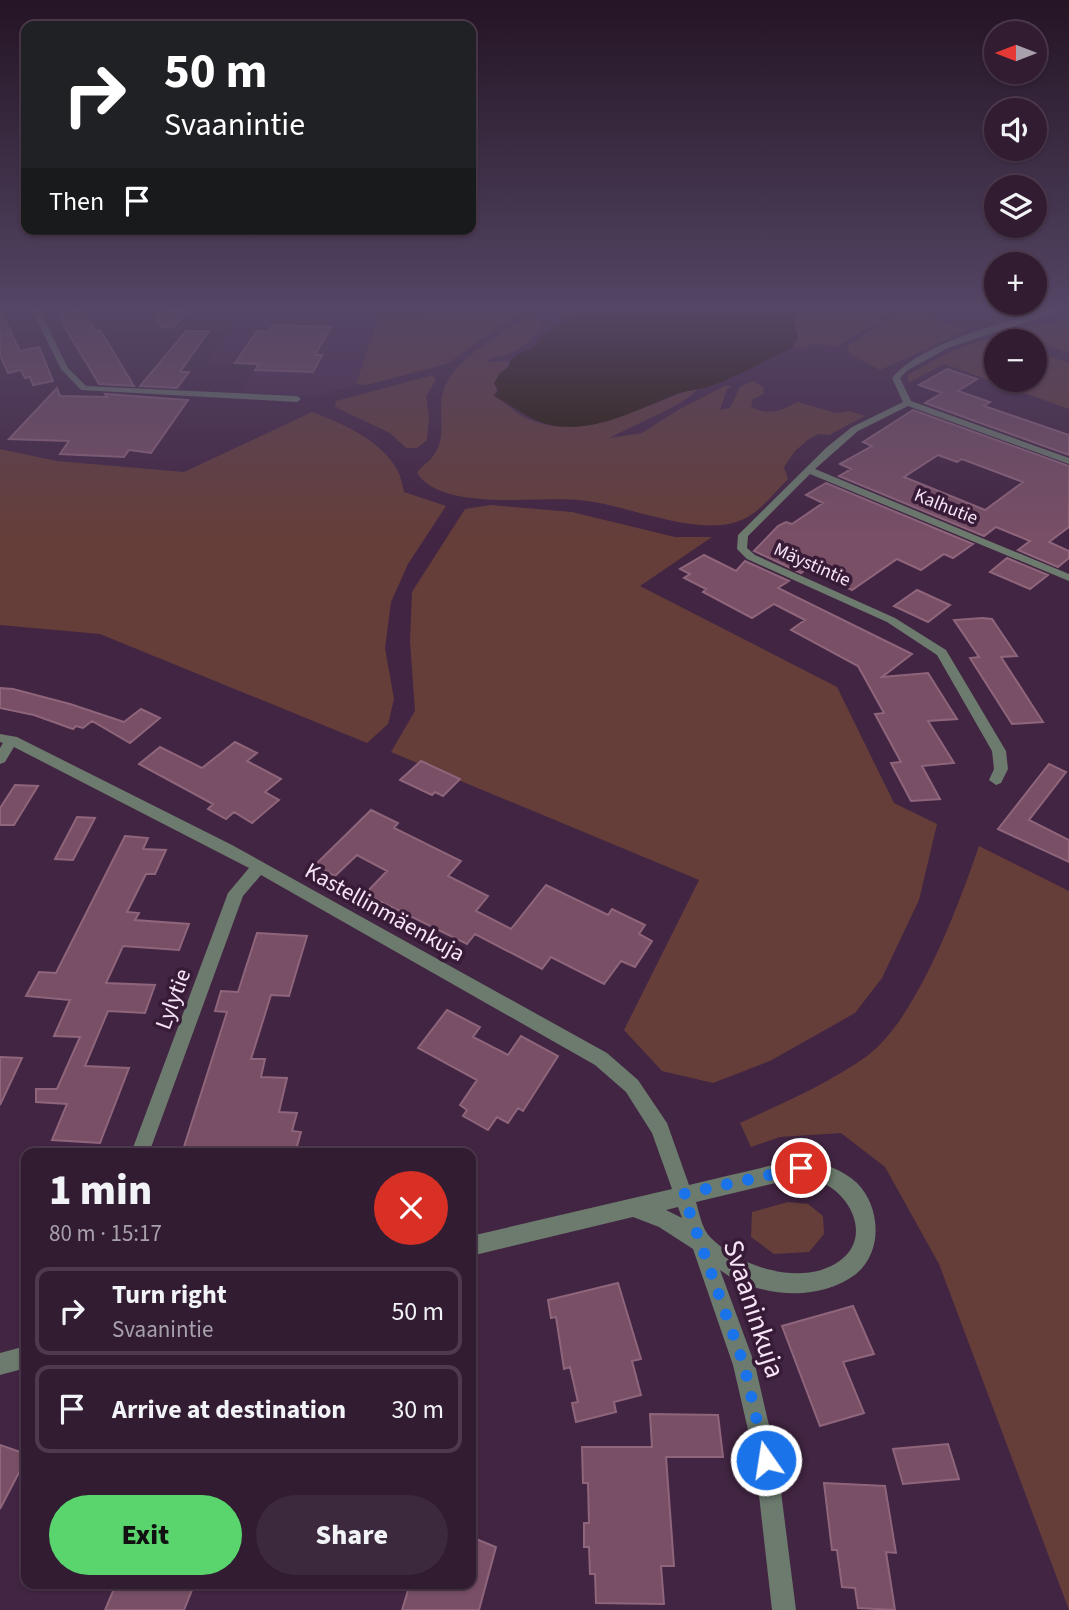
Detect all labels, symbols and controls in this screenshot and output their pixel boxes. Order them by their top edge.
north arrow [984,21,1046,84]
map controls [984,21,1047,392]
text: 50 m [164,37,268,107]
icon: right [49,49,140,140]
button: sound [984,98,1047,161]
text: Svaanintie [164,102,305,148]
button: layers [984,175,1047,238]
icon: arrive [118,182,156,220]
text: Then [49,183,104,220]
button: + [984,252,1047,315]
button: − [984,329,1047,392]
street label: Kalhutie [910,482,982,532]
street label: Mäystintie [769,536,855,594]
street label: Kastellinmäenkuja [299,854,471,970]
street label: Lylytie [147,964,199,1034]
pin [771,1138,831,1198]
icon: arrive [782,1149,820,1187]
text: 1 min [49,1161,152,1221]
button: close [374,1171,448,1245]
text: 80 m · 15:17 [49,1217,162,1250]
street label: Svaaninkuja [713,1235,795,1383]
text: Turn right [112,1276,227,1313]
icon: right [53,1292,91,1330]
text: 50 m [391,1293,444,1330]
text: Svaanintie [112,1313,213,1346]
icon: arrive [53,1390,91,1428]
text: Arrive at destination [112,1391,346,1428]
text: 30 m [391,1391,444,1428]
position arrow [729,1423,803,1497]
button: Exit [49,1495,242,1575]
button: Share [256,1495,448,1575]

